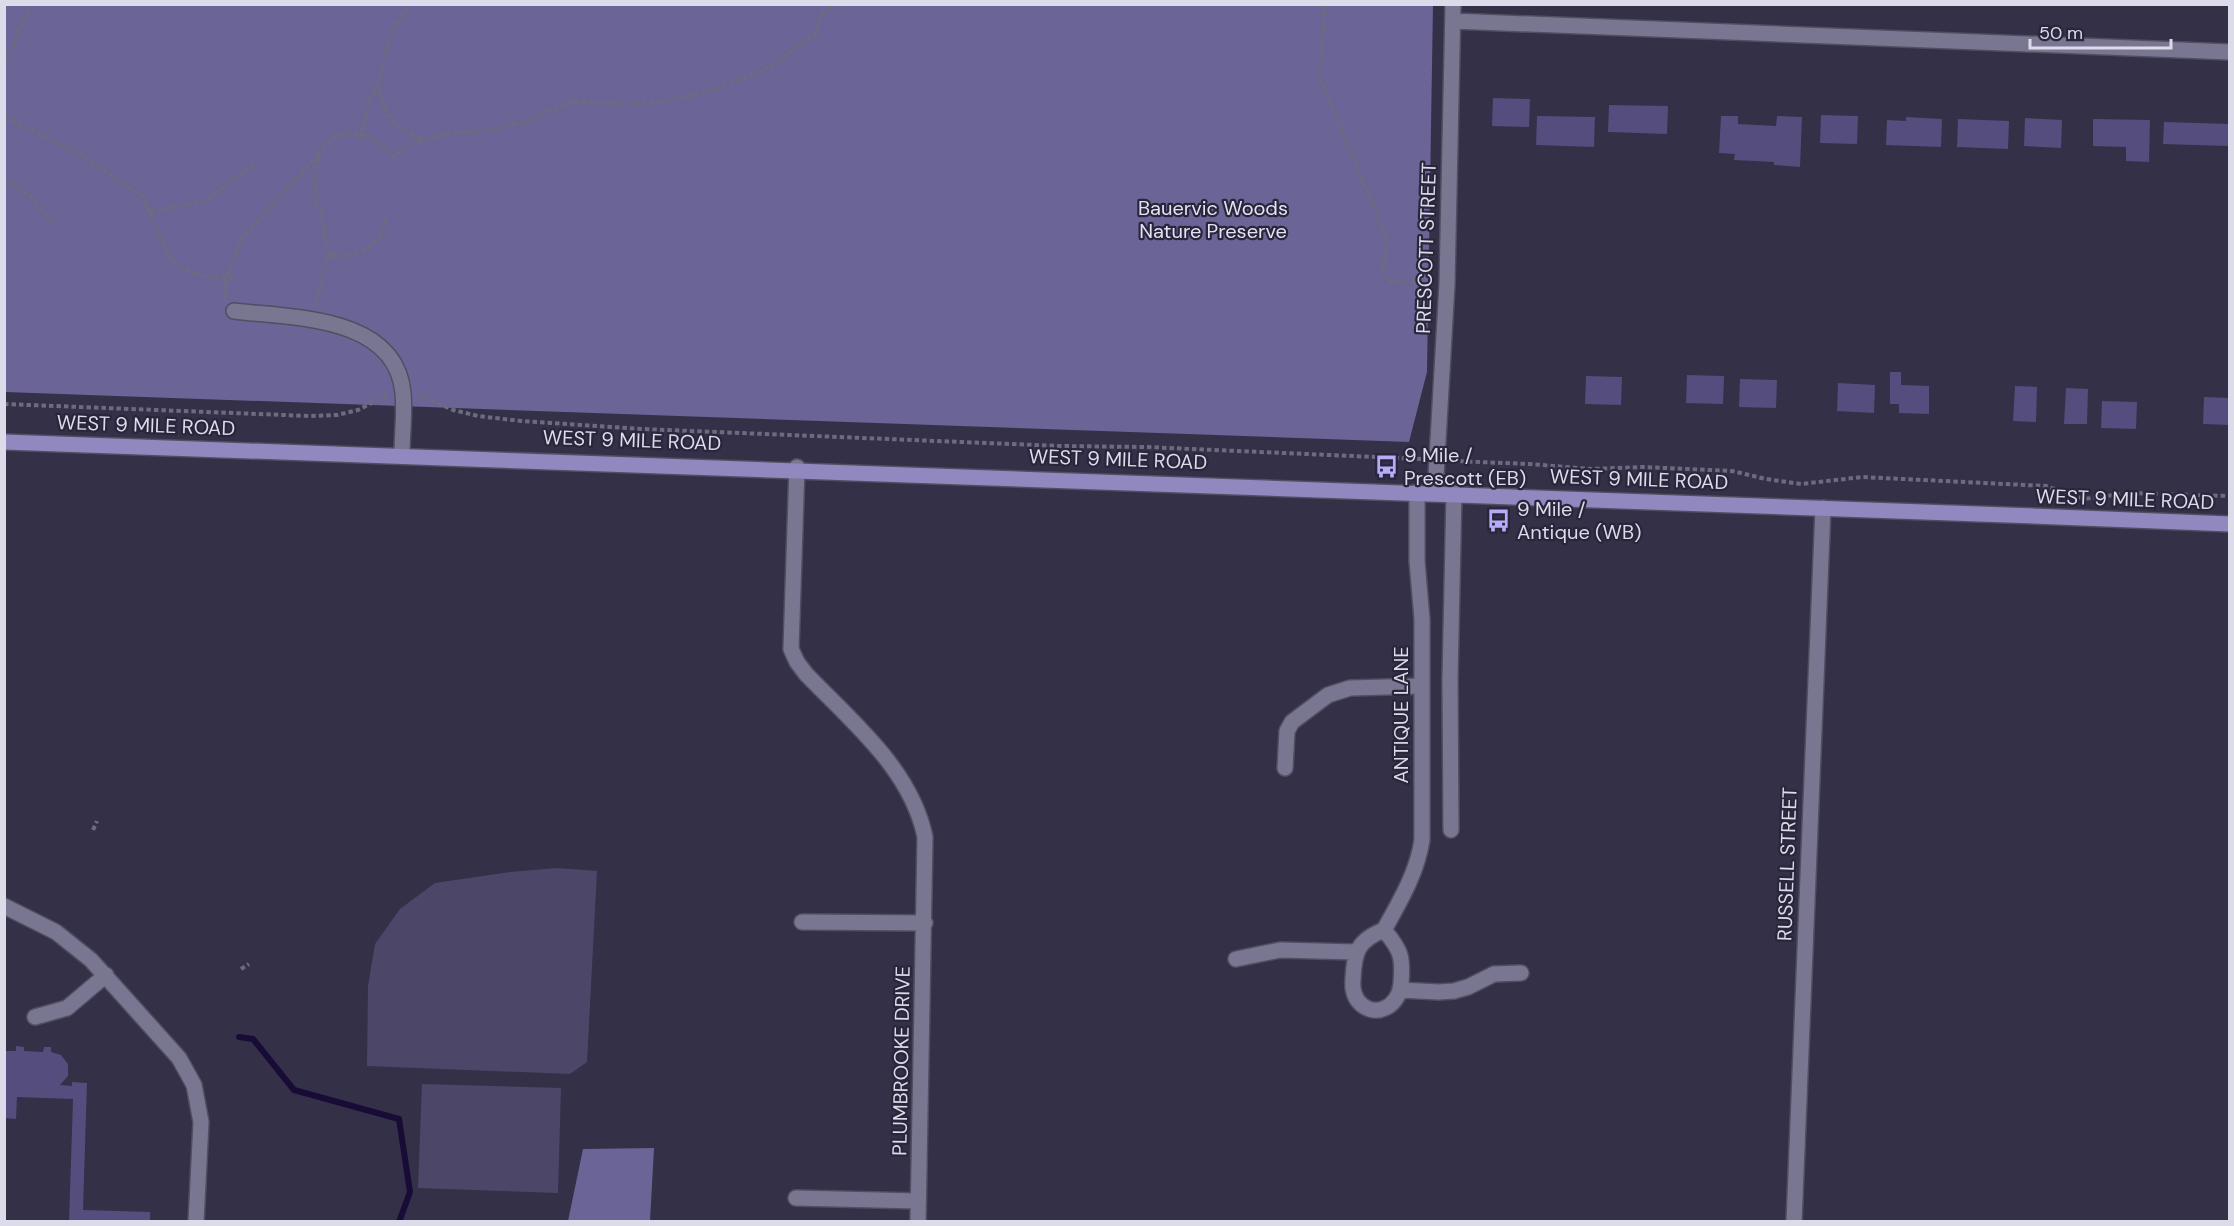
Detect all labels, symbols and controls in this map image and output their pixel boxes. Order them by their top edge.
scale bar [2030,12,2171,50]
text: 50 m [2039,21,2083,45]
street label: PRESCOTT STREET [1410,162,1442,334]
park label: Bauervic Woods Nature Preserve [1138,195,1288,244]
street label: WEST 9 MILE ROAD [56,409,236,441]
street label: WEST 9 MILE ROAD [542,424,722,456]
place label: 9 Mile / Prescott (EB) [1404,442,1526,491]
street label: WEST 9 MILE ROAD [1028,443,1208,475]
bus stop icon: 9 Mile / Prescott (EB) [1373,454,1399,480]
street label: WEST 9 MILE ROAD [1549,463,1729,495]
street label: WEST 9 MILE ROAD [2035,483,2215,515]
place label: 9 Mile / Antique (WB) [1517,496,1641,545]
bus stop icon: 9 Mile / Antique (WB) [1486,508,1512,534]
street label: ANTIQUE LANE [1388,646,1414,784]
street label: RUSSELL STREET [1771,787,1803,941]
street label: PLUMBROOKE DRIVE [886,966,916,1156]

